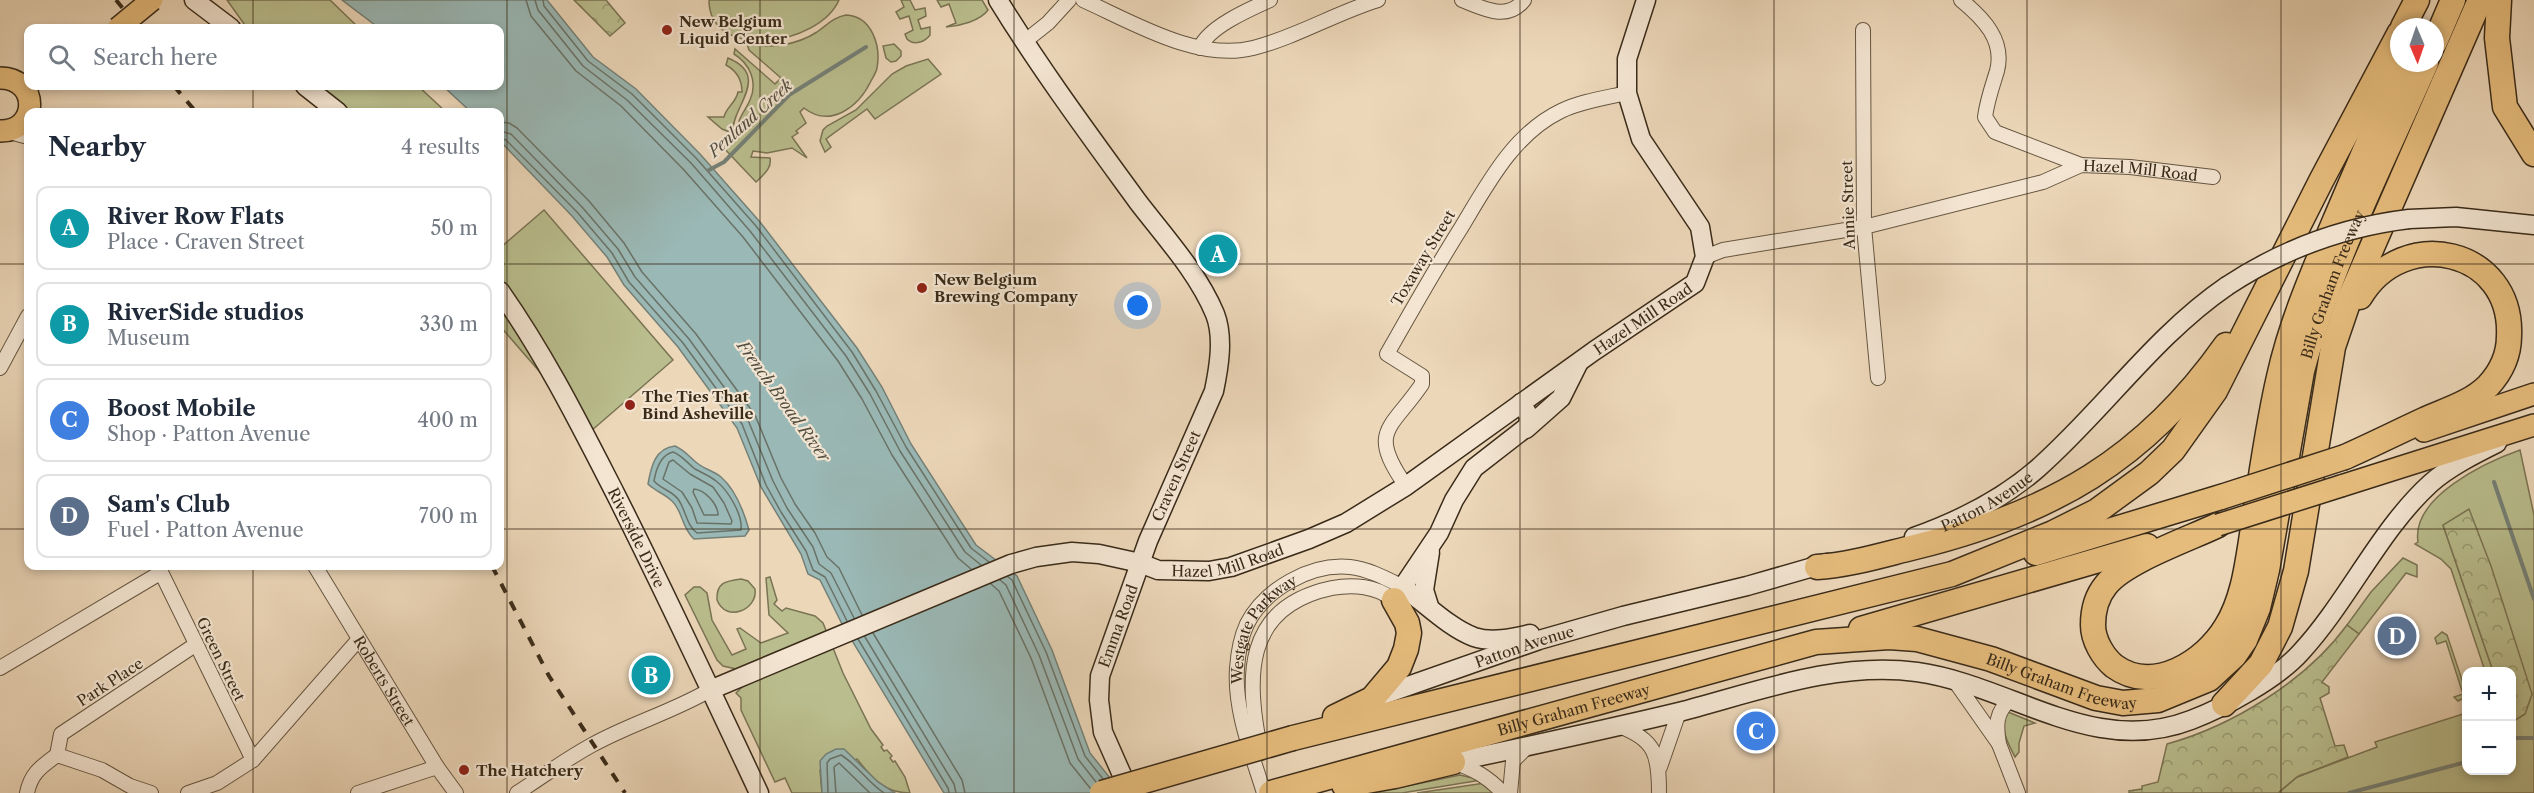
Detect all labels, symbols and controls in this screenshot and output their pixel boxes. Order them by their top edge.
place label: New Belgium Liquid Center [679,12,788,48]
north arrow [2390,18,2444,72]
marker: New Belgium Liquid Center [660,23,674,37]
search box [24,24,504,90]
icon: search [45,41,78,74]
text: Search here [93,44,218,71]
water label: Penland Creek [702,75,797,162]
text: Nearby [48,131,146,163]
text: 4 results [401,135,480,159]
street label: Hazel Mill Road [2083,156,2199,185]
street label: Annie Street [1837,159,1859,251]
text: River Row Flats [107,203,284,230]
street label: Toxaway Street [1387,206,1459,309]
street label: Billy Graham Freeway [2296,206,2369,361]
text: A [62,216,77,240]
text: 50 m [431,216,478,240]
text: Place · Craven Street [107,230,304,254]
pin: A [1198,232,1238,276]
place label: New Belgium Brewing Company [934,270,1079,306]
street label: Hazel Mill Road [1590,278,1696,358]
marker: New Belgium Brewing Company [915,281,929,295]
your location [1123,291,1152,320]
text: RiverSide studios [107,299,304,326]
text: B [62,312,77,336]
text: 330 m [419,312,478,336]
text: Museum [107,326,190,350]
water label: French Broad River [732,335,836,467]
place label: The Ties That Bind Asheville [642,387,754,423]
text: Boost Mobile [107,395,256,422]
marker: The Ties That Bind Asheville [623,398,637,412]
text: C [61,408,78,432]
text: 400 m [417,408,478,432]
text: Shop · Patton Avenue [107,422,310,446]
street label: Craven Street [1148,427,1205,524]
street label: Patton Avenue [1938,467,2036,535]
street label: Riverside Drive [604,484,670,590]
text: Sam's Club [107,491,230,518]
text: D [61,504,78,528]
text: 700 m [419,504,478,528]
text: Fuel · Patton Avenue [107,518,304,542]
street label: Hazel Mill Road [1171,539,1286,580]
street label: Westgate Parkway [1227,570,1300,685]
street label: Emma Road [1094,582,1142,670]
street label: Green Street [193,614,250,705]
pin: D [2378,614,2416,658]
street label: Patton Avenue [1472,621,1576,671]
street label: Roberts Street [350,632,420,730]
street label: Billy Graham Freeway [1984,649,2138,713]
pin: B [632,652,670,698]
street label: Park Place [73,654,147,710]
map controls [2462,667,2516,775]
button: + [2462,667,2516,721]
street label: Billy Graham Freeway [1495,679,1653,739]
pin: C [1736,708,1776,754]
button: − [2462,721,2516,775]
place label: The Hatchery [476,761,584,780]
marker: The Hatchery [457,763,471,777]

